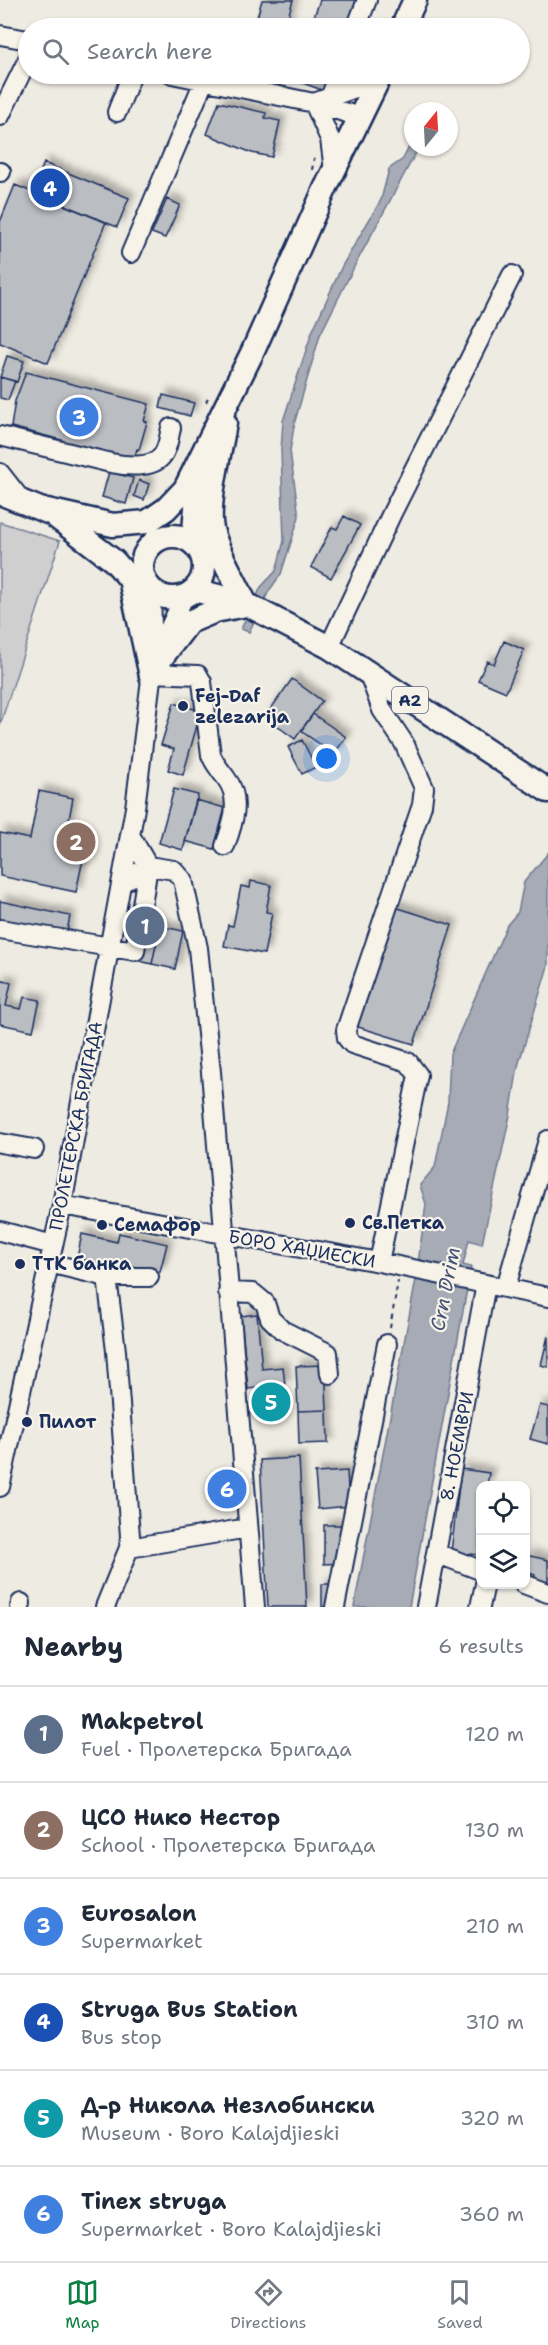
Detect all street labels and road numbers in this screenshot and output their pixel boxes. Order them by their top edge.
road number: A2 [392,687,428,713]
street label: ПРОЛЕТЕРСКА БРИГАДА [44,1019,108,1233]
street label: БОРО ХАЏИЕСКИ [227,1224,377,1274]
street label: 8. НОЕМВРИ [435,1389,479,1503]

